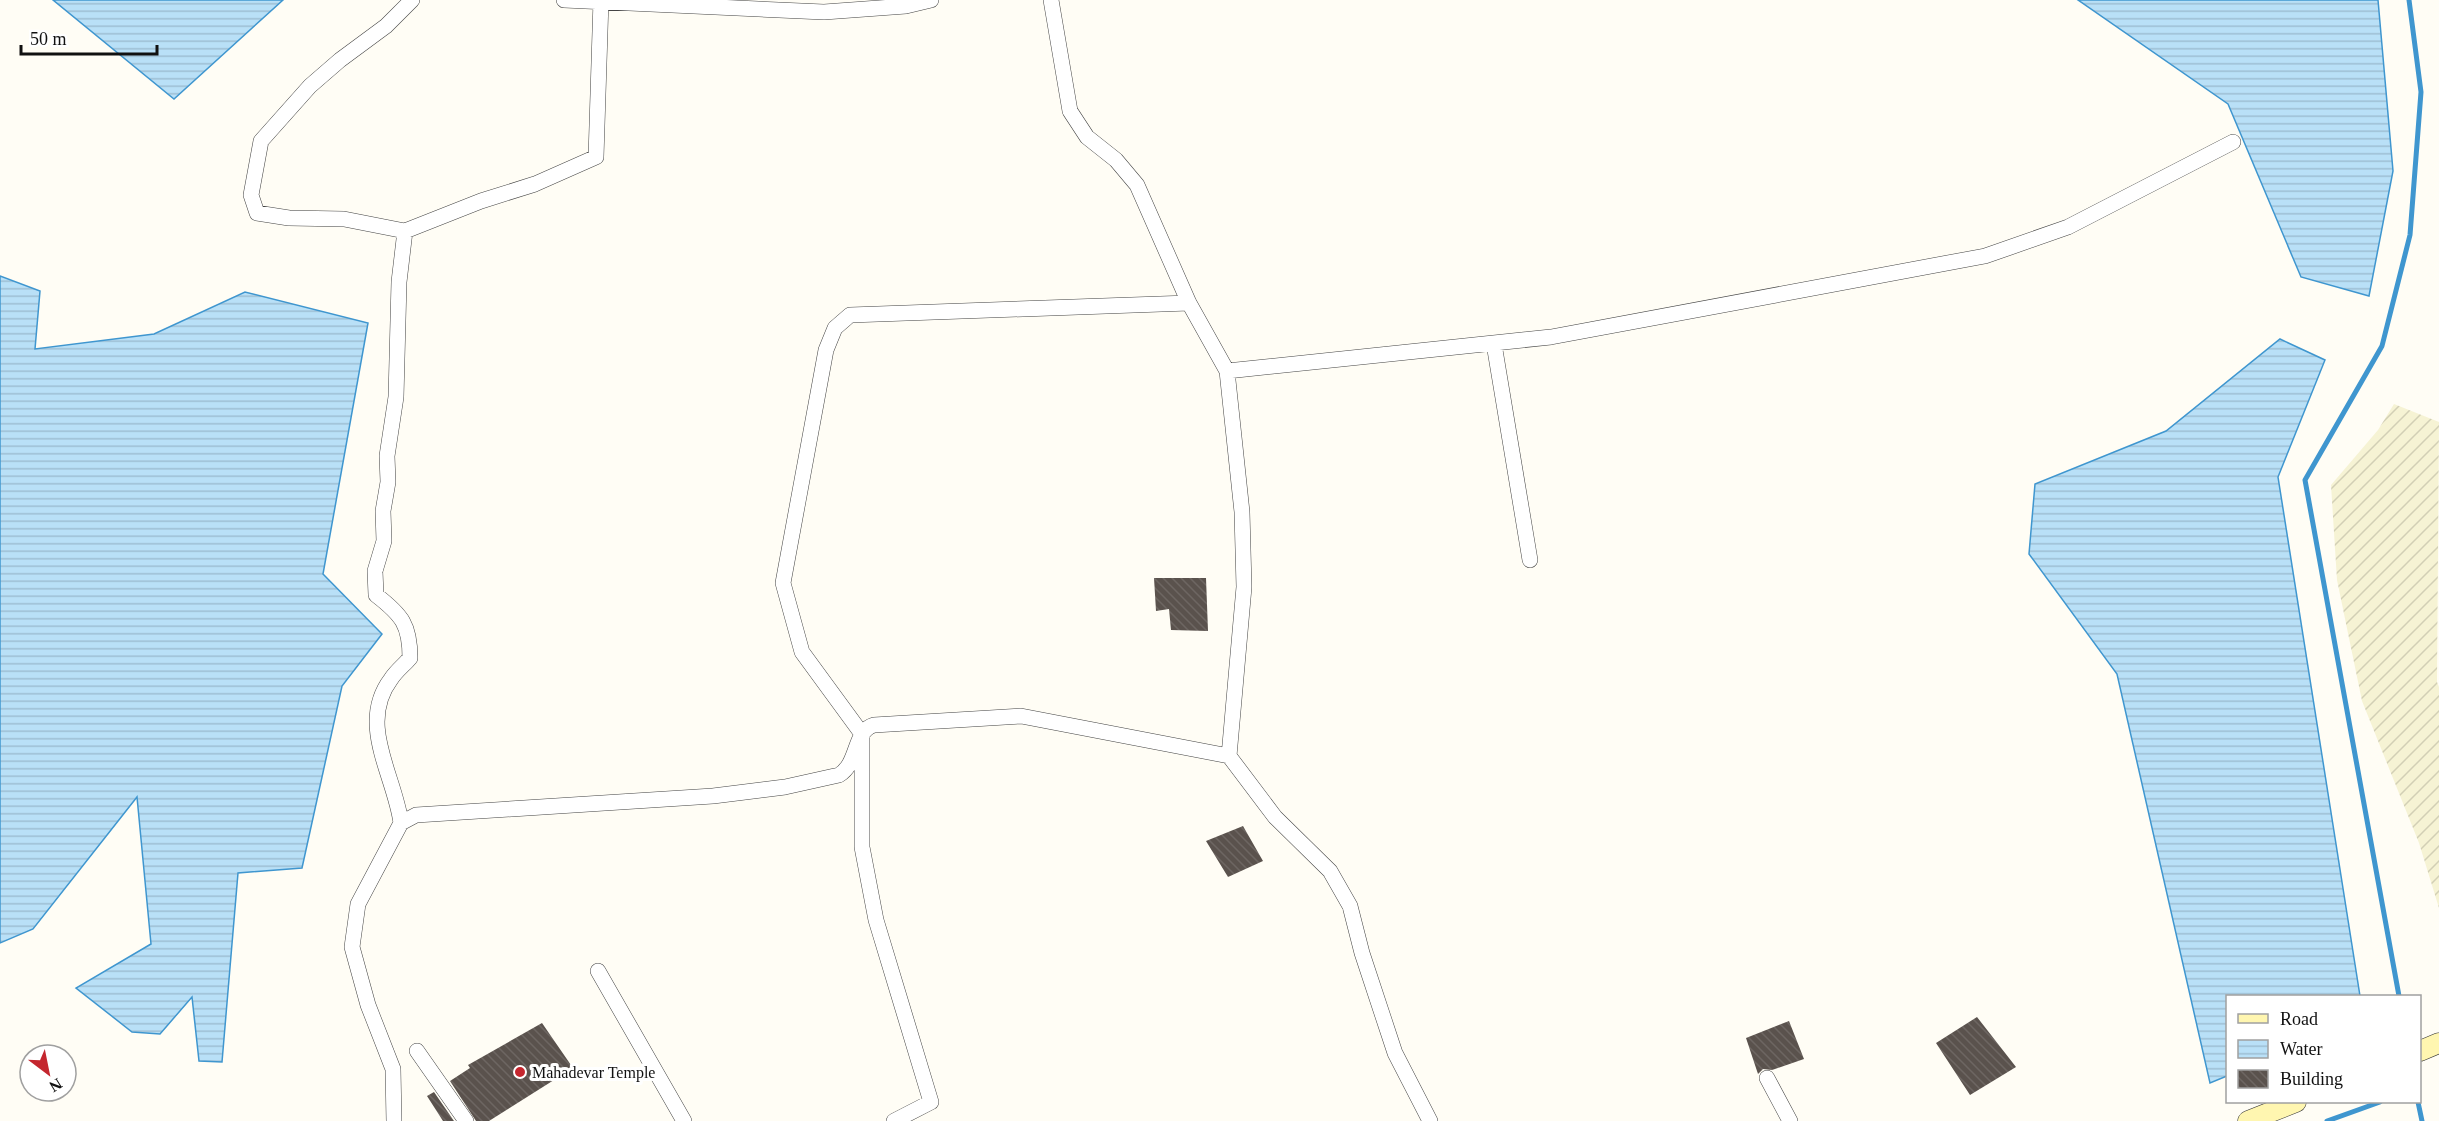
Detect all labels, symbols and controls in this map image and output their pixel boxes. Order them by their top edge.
scale bar [21,18,158,56]
text: 50 m [30,29,67,49]
legend [2226,995,2421,1103]
text: Road [2280,1009,2318,1029]
text: Water [2280,1039,2323,1059]
north arrow [18,1043,78,1103]
place label: Mahadevar Temple [532,1064,655,1082]
marker: Mahadevar Temple [513,1065,527,1079]
text: Building [2280,1069,2343,1089]
text: N [46,1075,65,1096]

